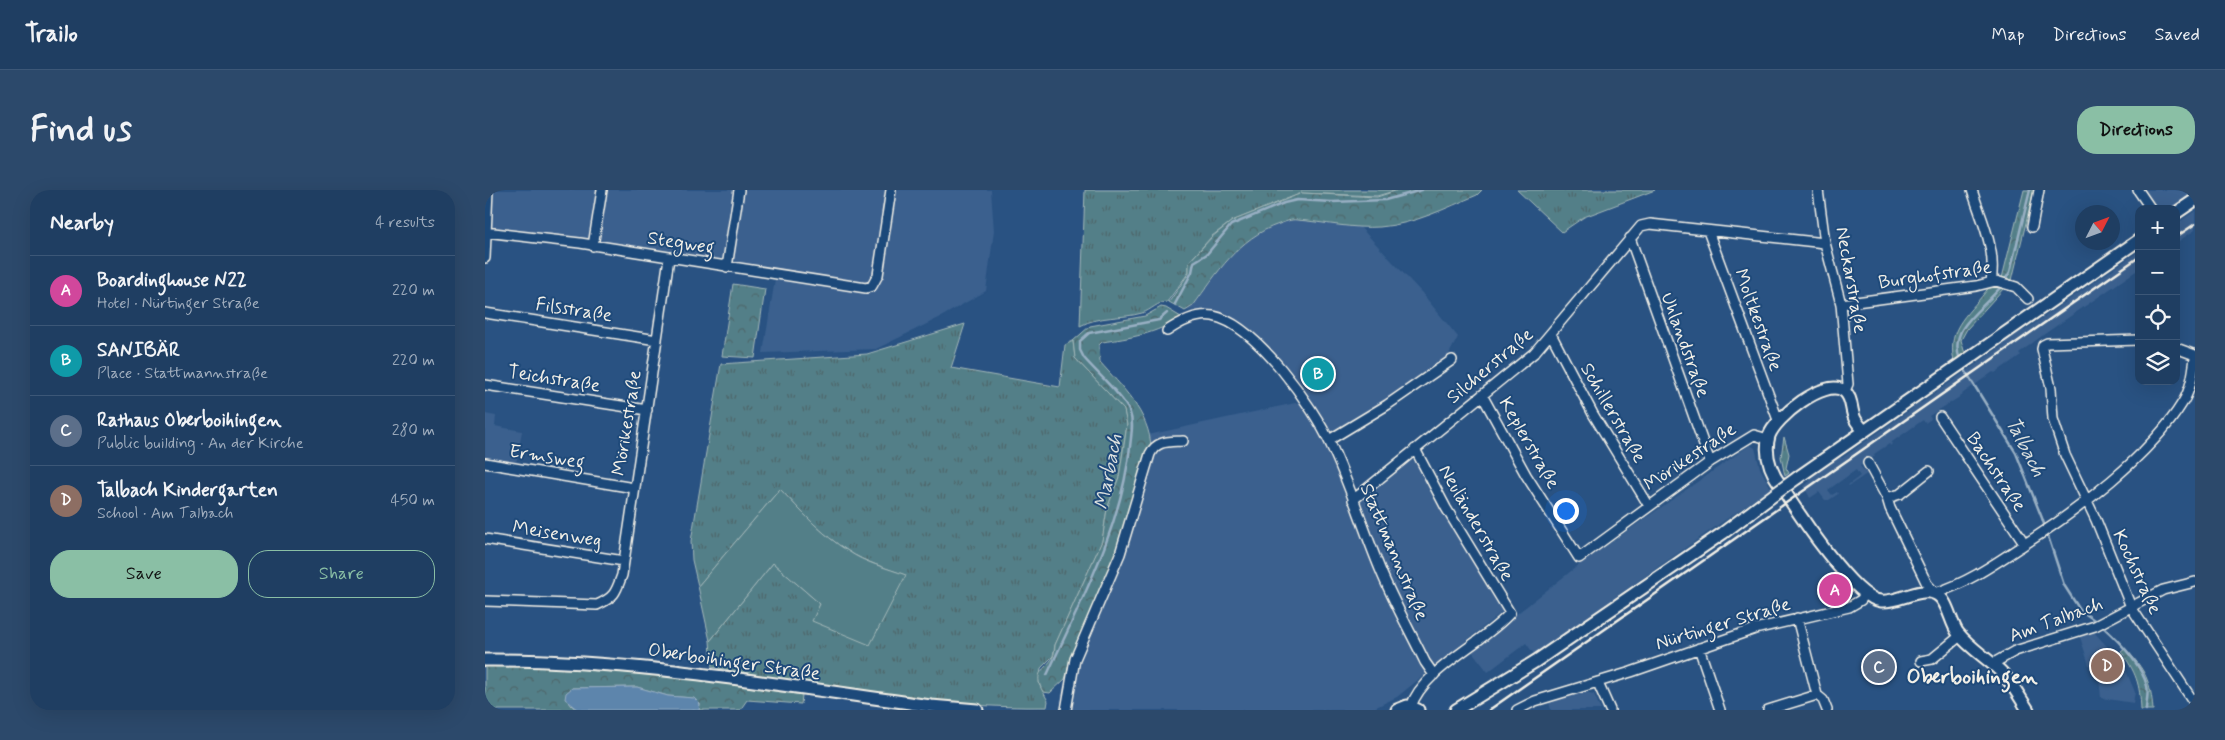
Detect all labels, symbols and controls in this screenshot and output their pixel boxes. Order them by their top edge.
text: Trailo [25,19,78,50]
text: Map [1992,23,2025,47]
text: Directions [2053,23,2127,47]
text: Saved [2155,23,2200,47]
button: Directions [2077,106,2195,154]
text: Find us [30,107,132,153]
north arrow [2075,205,2120,250]
map controls [2135,205,2180,385]
button: + [2135,205,2180,250]
text: Nearby [50,209,114,237]
text: 4 results [375,212,435,233]
street label: Stegweg [645,225,716,264]
street label: Neckarstraße [1829,225,1873,335]
button: − [2135,250,2180,295]
street label: Burghofstraße [1877,255,1993,297]
street label: Moltkestraße [1728,265,1788,375]
text: Boardinghouse N22 [97,268,247,293]
text: A [61,280,71,301]
text: 220 m [392,280,435,301]
street label: Uhlandstraße [1654,289,1716,401]
street label: Filsstraße [534,292,614,328]
text: Hotel · Nürtinger Straße [97,293,260,314]
button: locate [2135,295,2180,340]
street label: Silcherstraße [1441,322,1539,410]
text: SANIBÄR [97,338,180,363]
button: layers [2135,340,2180,385]
text: B [61,350,71,371]
text: 220 m [392,350,435,371]
pin: B [1302,355,1334,393]
street label: Schillerstraße [1574,358,1652,468]
street label: Teichstraße [506,359,602,399]
text: Place · Stattmannstraße [97,363,268,384]
street label: Mörikestraße [606,368,648,478]
street label: Keplerstraße [1493,392,1565,494]
text: Rathaus Oberboihingen [97,408,282,433]
water label: Talbach [1998,412,2052,482]
street label: Mörikestraße [1639,417,1741,497]
text: C [60,420,72,441]
text: 280 m [392,420,435,441]
street label: Bachstraße [1960,427,2032,517]
water label: Marbach [1088,432,1130,512]
text: Public building · An der Kirche [97,433,304,454]
street label: Ermsweg [507,439,587,478]
street label: Neuländerstraße [1433,460,1519,586]
text: Talbach Kindergarten [97,478,278,503]
street label: Stattmannstraße [1354,480,1434,624]
text: D [60,490,72,511]
text: 450 m [390,490,435,511]
your location [1553,498,1579,524]
text: School · Am Talbach [97,503,233,524]
street label: Meisenweg [510,515,603,554]
street label: Kochstraße [2106,526,2168,618]
button: Save [50,550,238,598]
button: Share [248,550,435,598]
pin: A [1819,571,1851,609]
street label: Am Talbach [2006,591,2106,649]
street label: Nürtinger Straße [1652,592,1794,659]
street label: Oberboihinger Straße [646,638,822,689]
pin: D [2091,647,2123,685]
pin: C [1863,648,1895,686]
district label: Oberboihingen [1906,663,2038,693]

